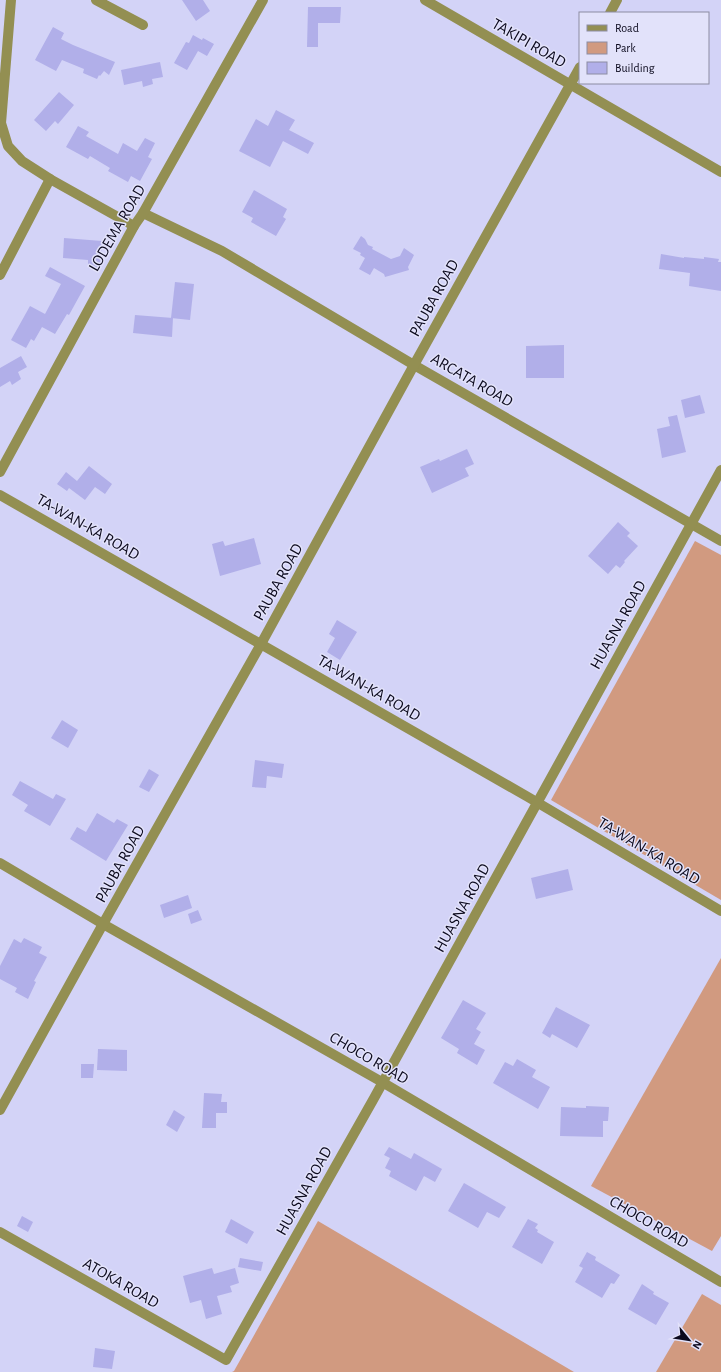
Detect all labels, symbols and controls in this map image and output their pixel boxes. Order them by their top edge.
legend [579,12,709,84]
street label: TAKIPI ROAD [489,15,569,71]
text: Road [615,22,639,34]
text: Park [615,42,636,54]
text: Building [615,62,655,74]
street label: LODEMA ROAD [86,182,148,274]
street label: PAUBA ROAD [406,257,462,339]
street label: ARCATA ROAD [428,350,516,410]
street label: TA-WAN-KA ROAD [34,491,142,563]
street label: PAUBA ROAD [250,541,306,623]
street label: HUASNA ROAD [587,578,649,672]
street label: TA-WAN-KA ROAD [315,652,423,724]
street label: TA-WAN-KA ROAD [595,814,703,888]
street label: PAUBA ROAD [92,823,148,905]
street label: HUASNA ROAD [431,861,493,955]
street label: CHOCO ROAD [327,1029,411,1087]
street label: HUASNA ROAD [273,1144,335,1238]
street label: CHOCO ROAD [607,1193,691,1251]
street label: ATOKA ROAD [80,1255,162,1311]
north arrow [669,1320,709,1360]
text: N [691,1339,704,1351]

